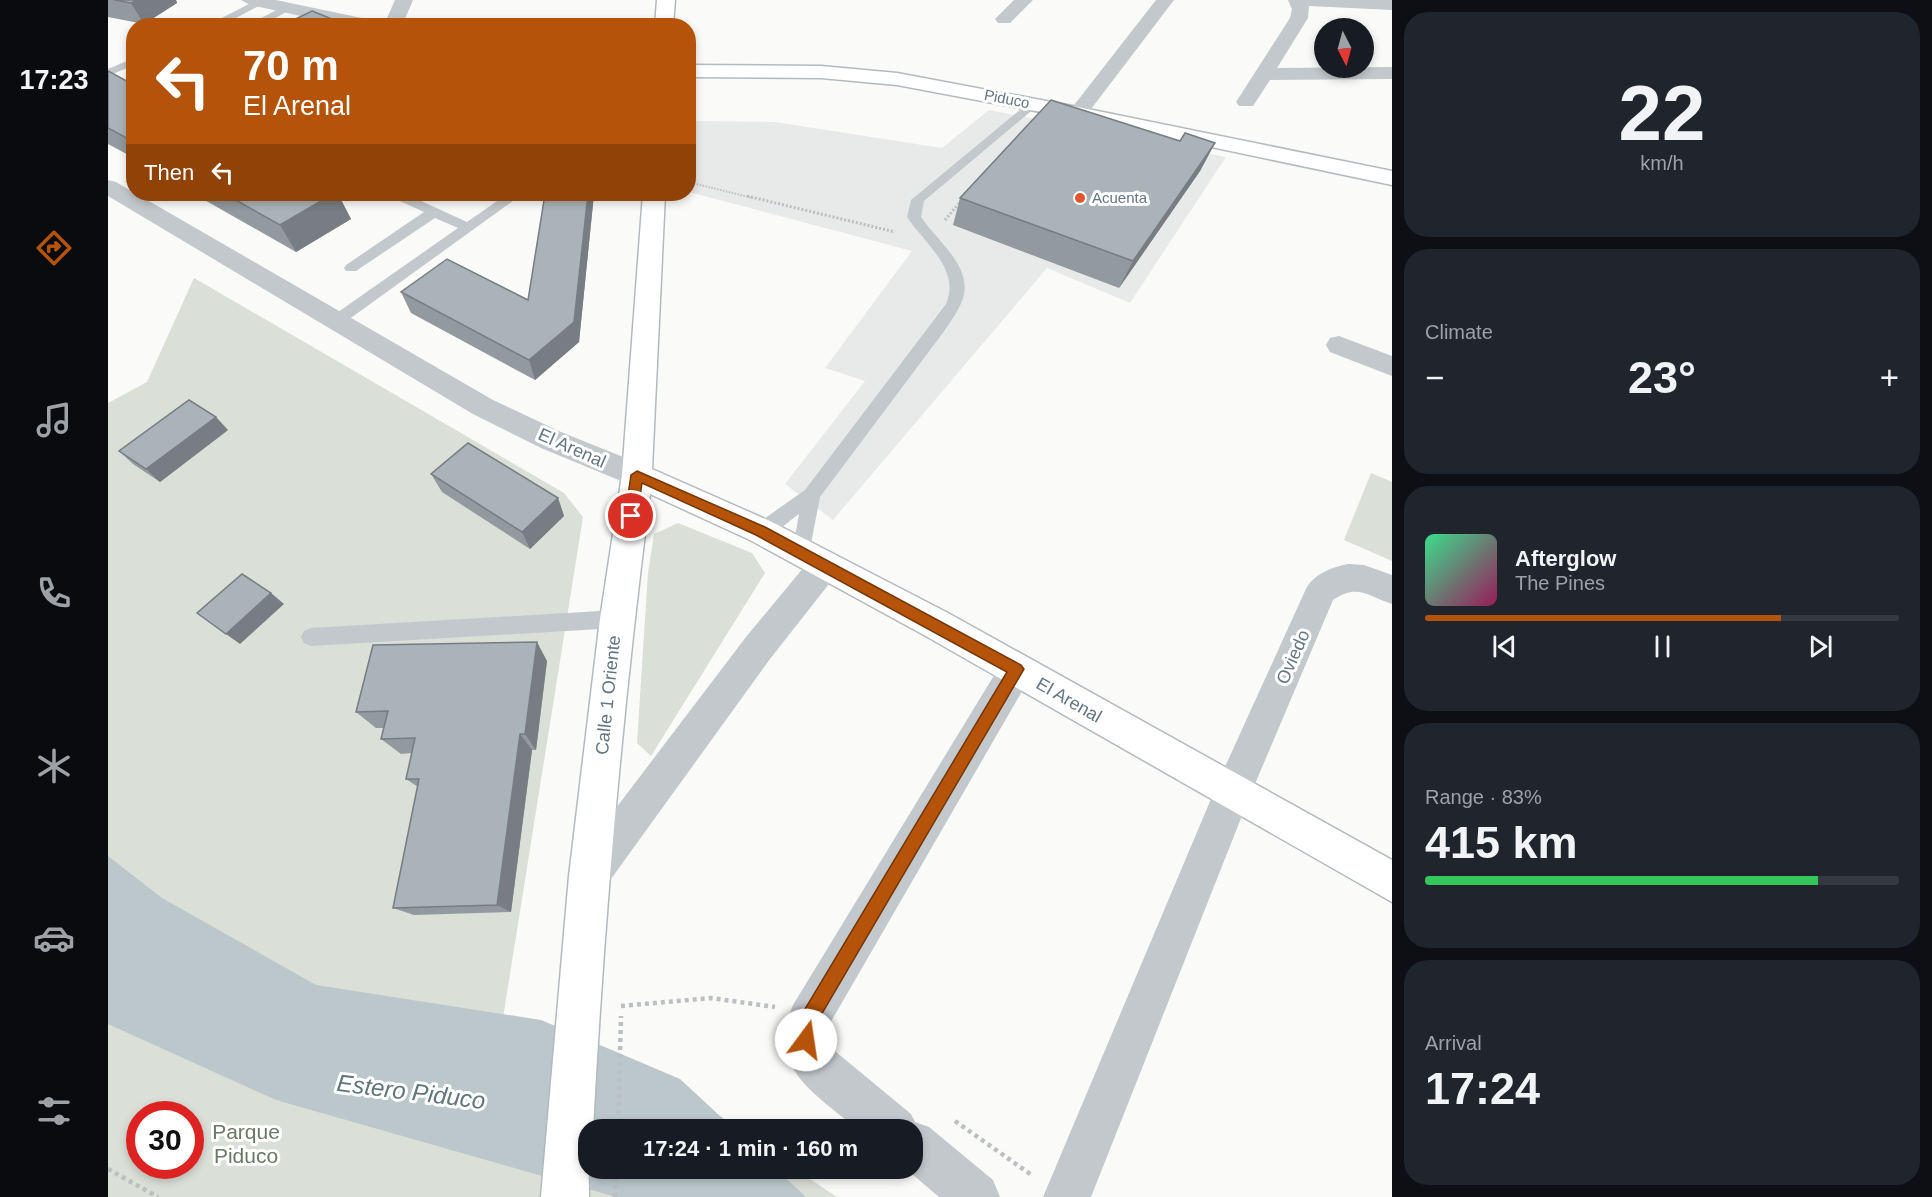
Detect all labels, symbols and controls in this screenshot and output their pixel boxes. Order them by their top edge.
north arrow [1314,18,1374,78]
map controls [1314,18,1374,78]
icon: left [144,42,222,120]
text: 70 m [243,42,339,89]
text: 17:23 [19,65,89,95]
text: 22 [1619,69,1705,157]
street label: Piduco [983,86,1031,111]
text: El Arenal [243,91,351,121]
text: km/h [1640,152,1684,174]
icon: left [206,156,239,189]
text: Then [144,160,194,185]
place label: Acuenta [1092,189,1148,206]
marker: Acuenta [1073,191,1087,205]
icon: directions [33,227,75,269]
text: Climate [1425,321,1493,343]
text: 23° [1628,352,1696,403]
text: − [1425,359,1444,396]
text: + [1880,359,1899,396]
icon: music [33,399,75,441]
street label: El Arenal [535,424,609,472]
pin [605,490,656,541]
icon: arrive [614,499,647,532]
text: Afterglow [1515,546,1616,571]
icon: phone [33,572,75,614]
text: The Pines [1515,572,1605,594]
street label: Oviedo [1272,627,1314,687]
icon: previous [1488,630,1521,663]
icon: pause [1646,630,1679,663]
icon: next [1804,630,1837,663]
street label: Calle 1 Oriente [592,634,624,756]
street label: El Arenal [1033,673,1105,727]
icon: climate [33,745,75,787]
text: Range · 83% [1425,786,1542,808]
text: 415 km [1425,817,1578,868]
icon: car [33,917,75,959]
position arrow [774,1008,838,1072]
text: Arrival [1425,1032,1482,1054]
text: 17:24 [1425,1063,1540,1114]
water label: Estero Piduco [335,1069,487,1114]
icon: filters [33,1090,75,1132]
speed limit sign: 30 [126,1101,204,1179]
park label: Parque Piduco [212,1120,280,1167]
text: 17:24 · 1 min · 160 m [643,1136,858,1161]

